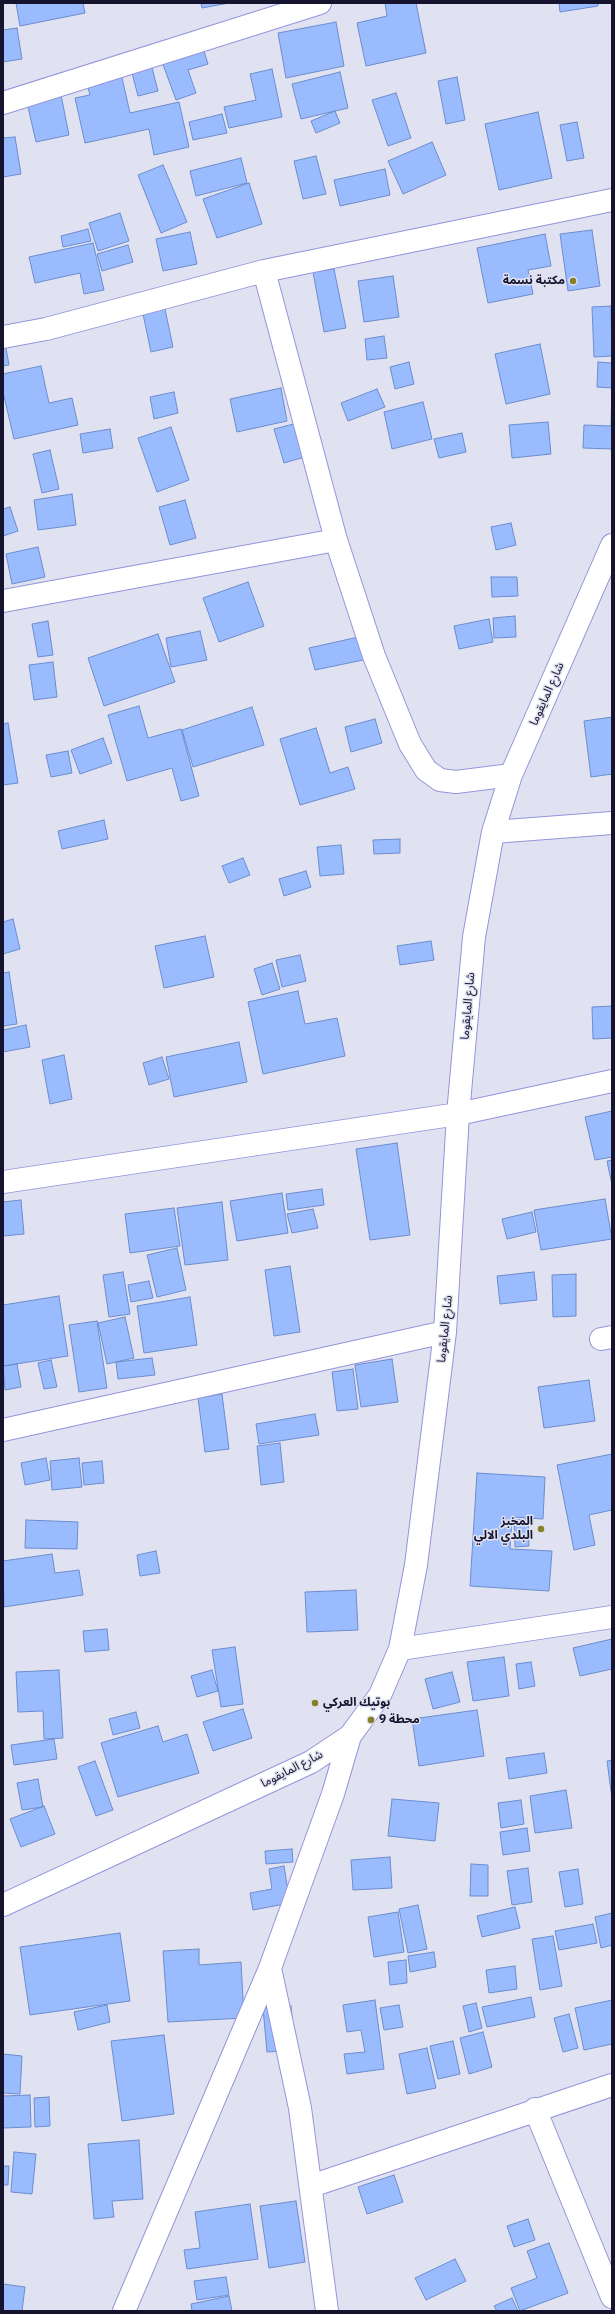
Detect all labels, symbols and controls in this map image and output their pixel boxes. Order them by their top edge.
place label: مكتبة نسمة [503,274,565,288]
marker: مكتبة نسمة [568,276,578,286]
street label: شارع المايقوما [527,660,567,728]
street label: شارع المايقوما [458,972,478,1040]
street label: شارع المايقوما [434,1295,456,1363]
place label: المخبز البلدي الالي [474,1515,533,1543]
marker: المخبز البلدي الالي [536,1524,546,1534]
place label: بوتيك العركي [323,1696,390,1710]
marker: بوتيك العركي [310,1698,320,1708]
place label: محطة 9 [379,1713,420,1727]
marker: محطة 9 [366,1715,376,1725]
street label: شارع المايقوما [259,1747,325,1791]

